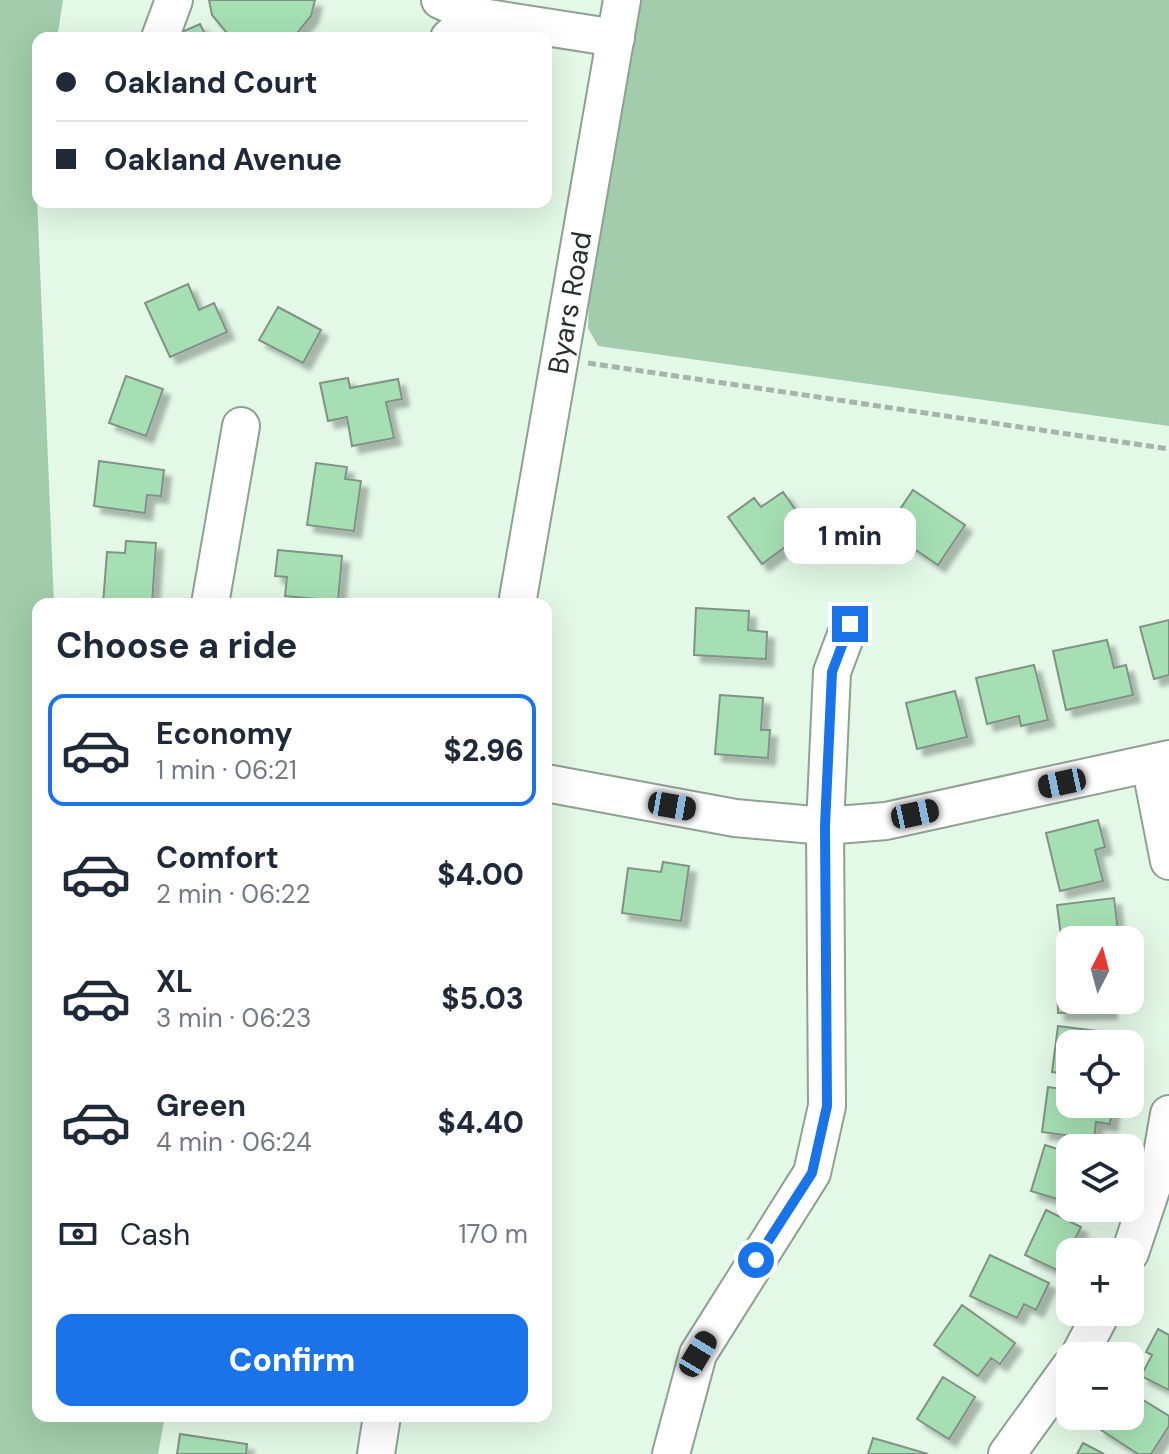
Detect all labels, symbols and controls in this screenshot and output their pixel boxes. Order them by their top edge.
text: Oakland Court [104,63,317,102]
text: Oakland Avenue [104,140,342,179]
street label: Byars Road [539,229,600,377]
callout: 1 min [784,508,916,564]
text: 1 min [818,519,882,553]
route end [832,606,868,642]
text: Choose a ride [56,622,297,669]
icon: car [60,714,132,786]
text: Economy [156,714,293,753]
text: $2.96 [444,731,524,770]
text: 1 min · 06:21 [156,753,297,787]
car [1036,766,1088,800]
car [646,790,698,822]
car [889,797,941,831]
icon: car [60,838,132,910]
text: Comfort [156,838,279,877]
text: $4.00 [437,855,524,894]
text: 2 min · 06:22 [156,877,311,911]
north arrow [1056,926,1144,1014]
map controls [1056,926,1144,1430]
icon: car [60,962,132,1034]
text: XL [156,962,193,1001]
text: $5.03 [441,979,524,1018]
text: 3 min · 06:23 [156,1001,311,1035]
button: locate [1056,1030,1144,1118]
icon: car [60,1086,132,1158]
text: Green [156,1086,246,1125]
text: $4.40 [438,1103,524,1142]
text: 4 min · 06:24 [156,1125,312,1159]
button: layers [1056,1134,1144,1222]
icon: cash [56,1212,100,1256]
text: Cash [120,1215,190,1254]
text: 170 m [459,1217,528,1251]
button: + [1056,1238,1144,1326]
route start [738,1242,774,1278]
button: Confirm [56,1314,528,1406]
car [675,1327,721,1381]
button: − [1056,1342,1144,1430]

